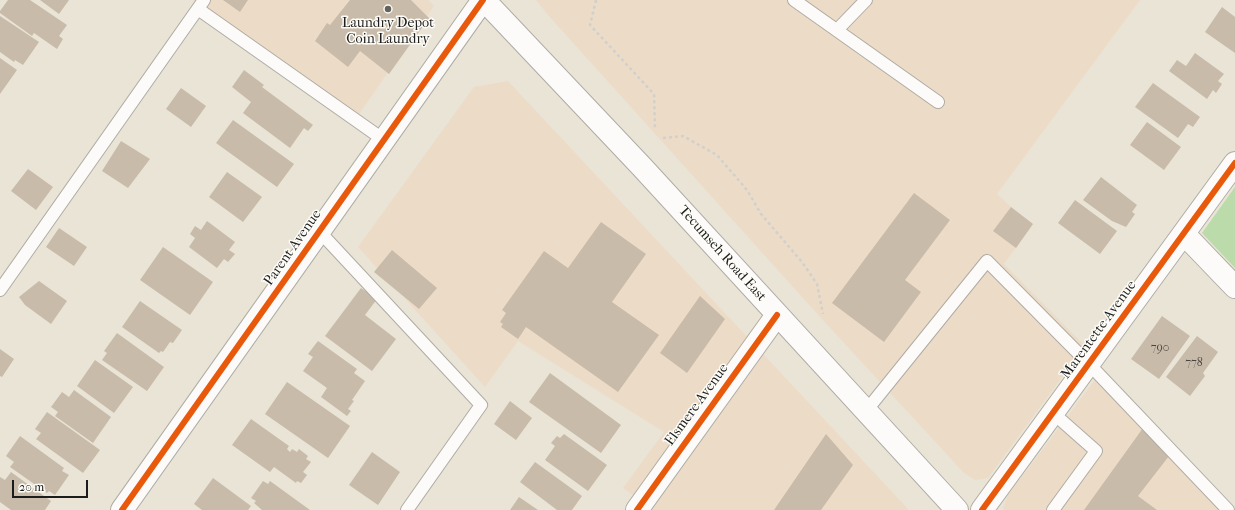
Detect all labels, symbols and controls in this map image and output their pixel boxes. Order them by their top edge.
marker: Laundry Depot Coin Laundry [383,4,393,14]
place label: Laundry Depot Coin Laundry [342,16,434,48]
street label: Tecumseh Road East [675,203,769,305]
street label: Parent Avenue [261,207,325,289]
street label: Marentette Avenue [1058,278,1140,382]
house number: 790 [1151,341,1169,355]
house number: 778 [1185,356,1203,370]
street label: Elsmere Avenue [662,361,732,449]
scale bar [14,472,90,498]
text: 20 m [19,480,44,494]

